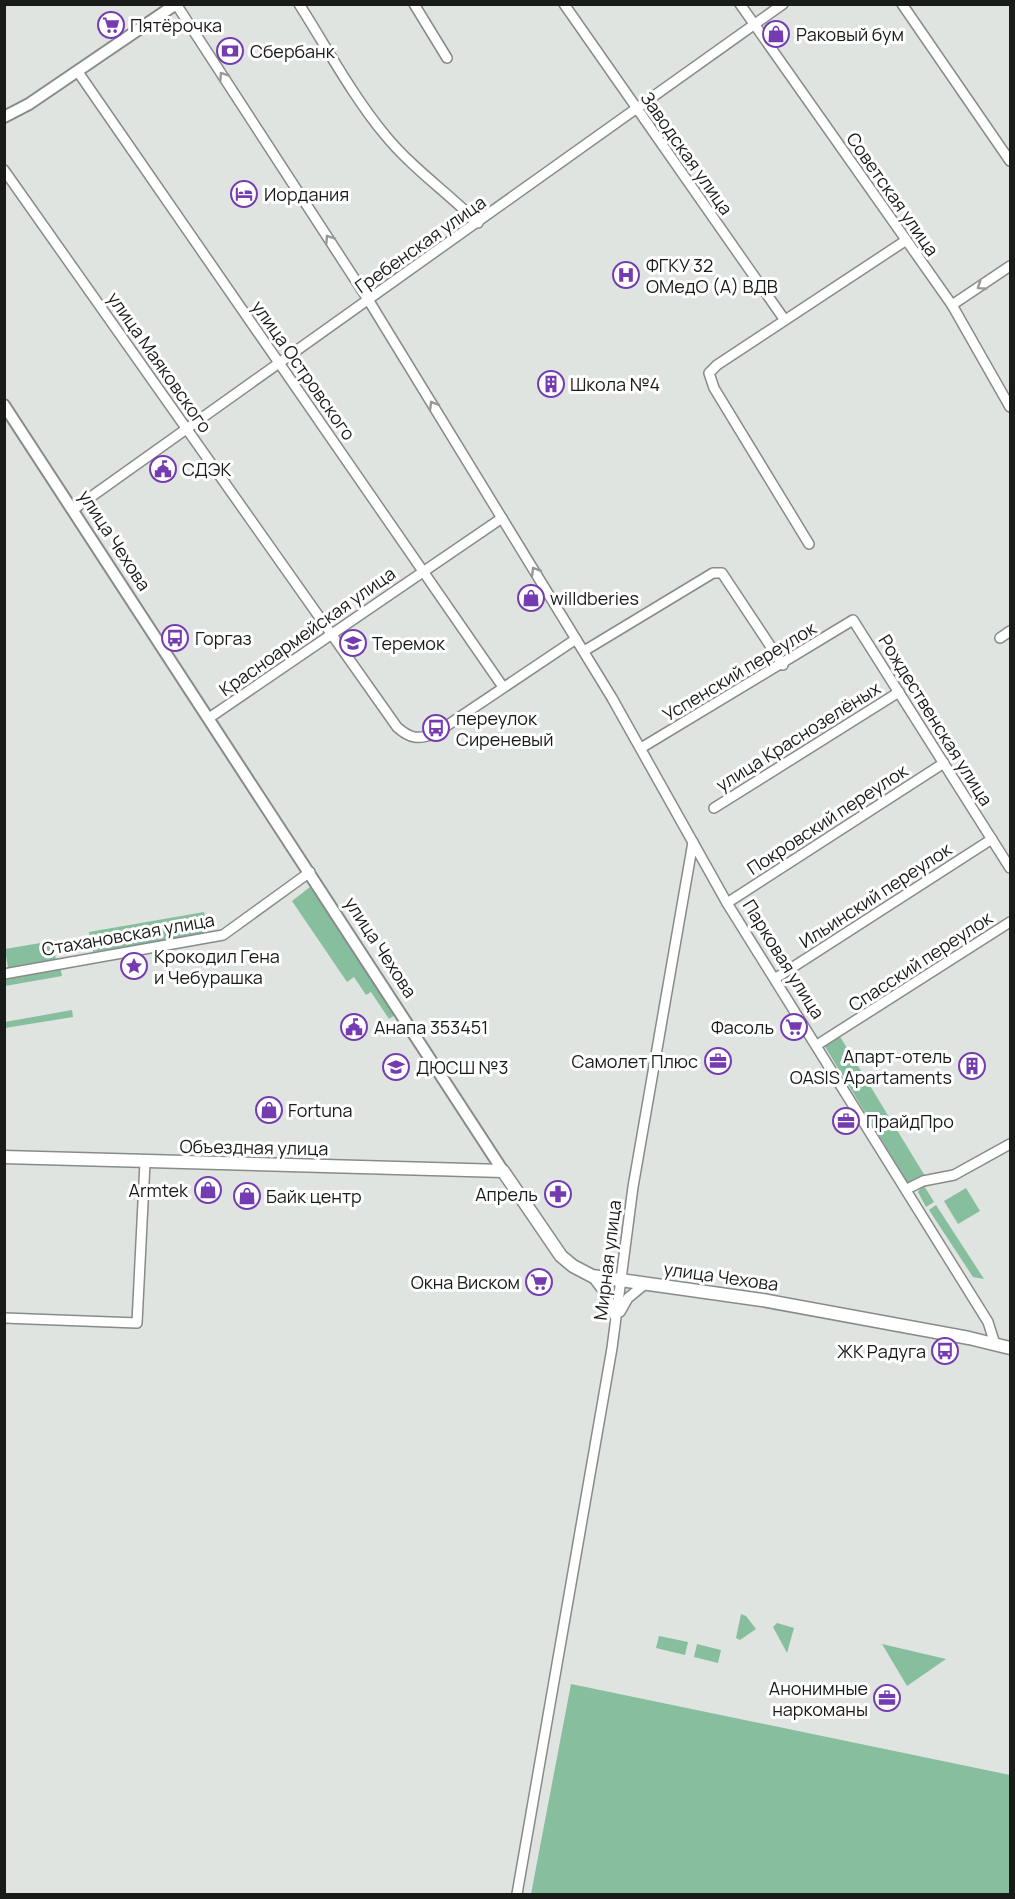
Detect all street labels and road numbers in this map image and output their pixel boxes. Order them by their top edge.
street label: Заводская улица [636,87,738,219]
street label: Советская улица [841,127,945,261]
street label: Гребенская улица [350,190,490,298]
street label: улица Маяковского [102,287,218,437]
street label: улица Островского [247,295,361,445]
street label: улица Чехова [73,485,157,595]
street label: Красноармейская улица [214,561,400,701]
street label: Успенский переулок [658,615,821,726]
street label: Рождественская улица [873,630,999,810]
street label: улица Краснозелёных [711,675,885,796]
street label: Покровский переулок [742,757,913,880]
street label: Ильинский переулок [794,836,957,953]
street label: улица Чехова [339,892,423,1002]
street label: Парковая улица [738,895,830,1023]
street label: Спасский переулок [844,905,997,1016]
street label: Стахановская улица [40,907,216,961]
street label: Объездная улица [179,1134,329,1160]
street label: Мирная улица [588,1198,626,1322]
street label: улица Чехова [662,1256,780,1296]

